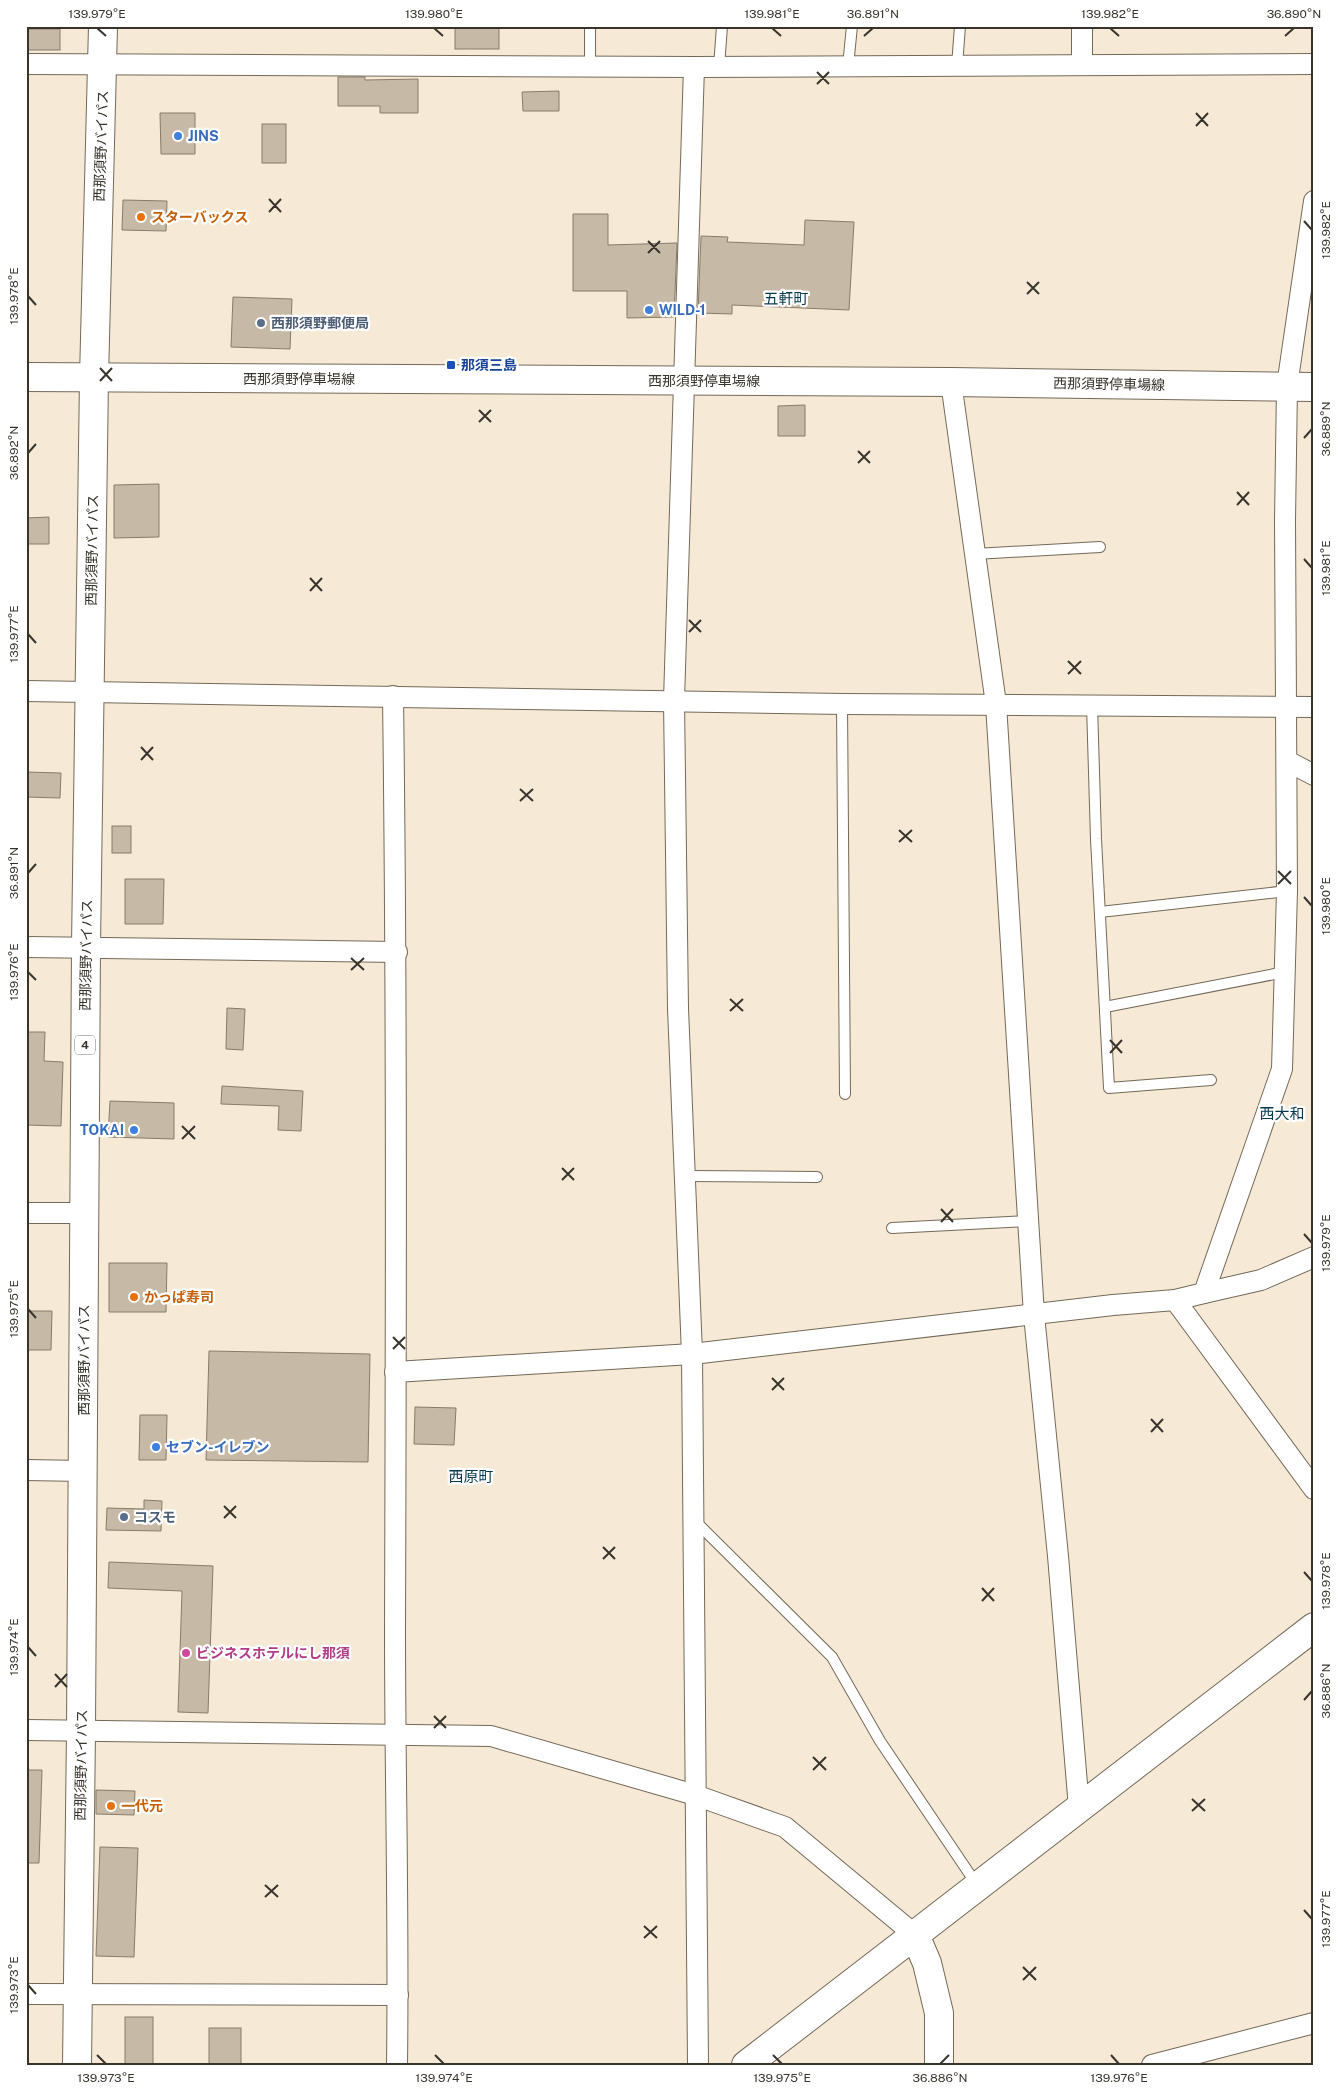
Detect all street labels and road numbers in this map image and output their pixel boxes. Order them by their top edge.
street label: 西那須野バイパス [91,90,111,202]
street label: 西那須野停車場線 [243,371,355,387]
street label: 西那須野停車場線 [648,373,760,389]
street label: 西那須野停車場線 [1053,375,1165,393]
street label: 西那須野バイパス [83,494,101,606]
street label: 西那須野バイパス [77,899,95,1011]
road number: 4 [75,1036,95,1054]
street label: 西那須野バイパス [76,1304,92,1416]
street label: 西那須野バイパス [72,1709,90,1821]

